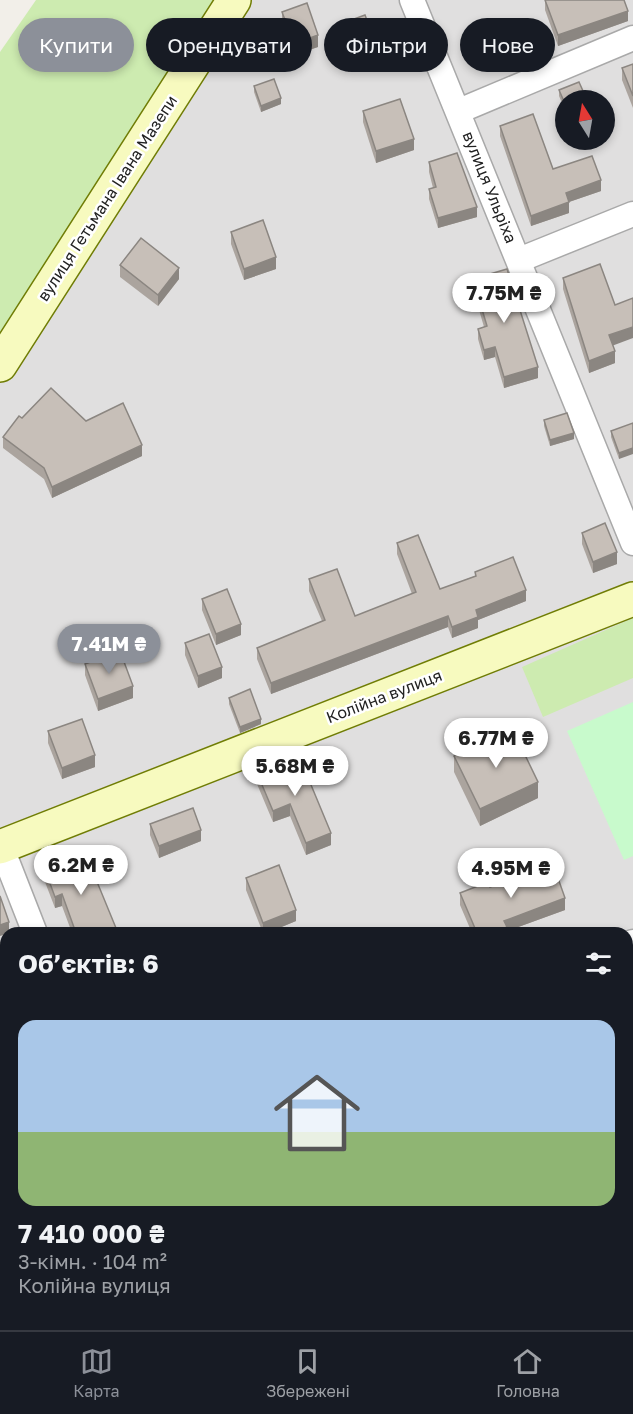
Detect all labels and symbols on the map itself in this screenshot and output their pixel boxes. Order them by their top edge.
north arrow [555,90,615,150]
street label: вулиця Гетьмана Івана Мазепи [33,91,181,305]
street label: вулиця Ульріха [458,128,522,246]
pin: 7.75M ₴ [449,273,559,324]
pin: 7.41M ₴ [54,624,164,675]
street label: Колійна вулиця [323,665,445,727]
pin: 6.77M ₴ [441,718,551,769]
pin: 5.68M ₴ [240,746,350,797]
pin: 6.2M ₴ [32,845,130,896]
pin: 4.95M ₴ [456,848,566,899]

